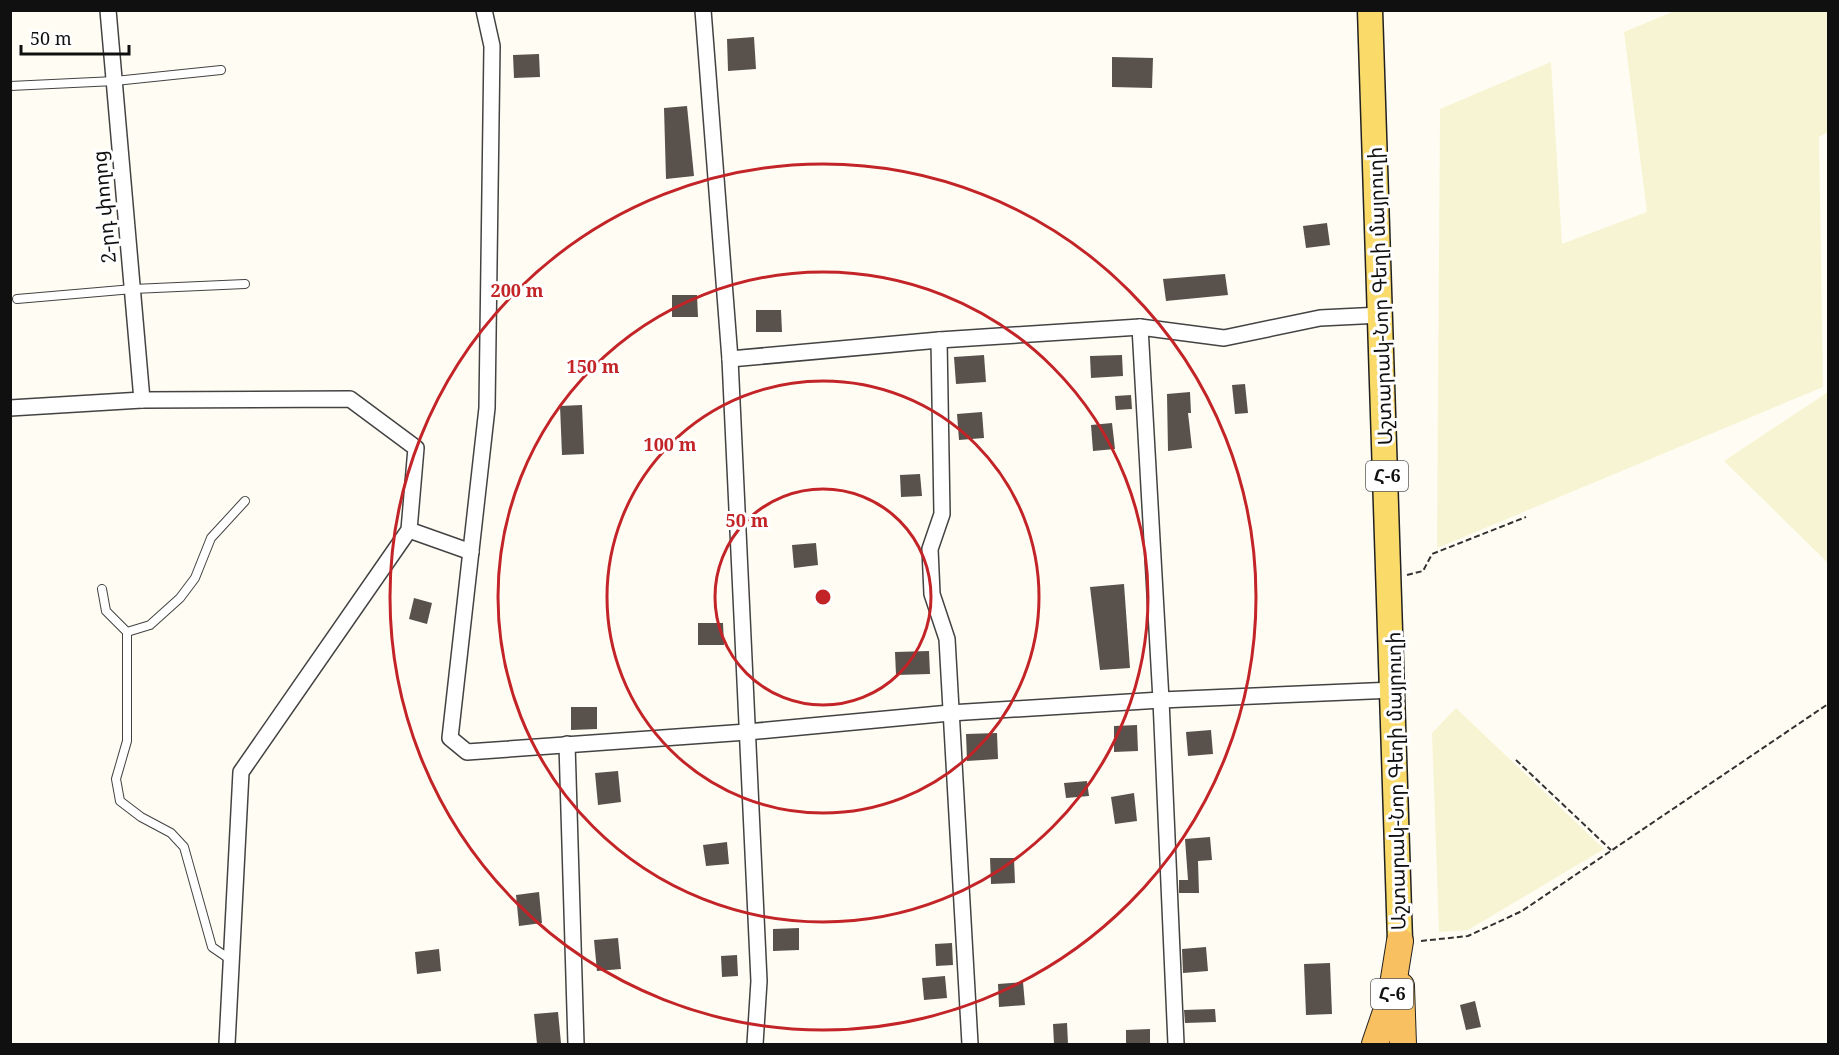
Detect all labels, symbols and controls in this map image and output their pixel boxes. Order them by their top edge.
scale bar [21,18,129,56]
text: 50 m [30,26,72,50]
street label: Աշտարակ-Նոր Գեղի մայրուղի [1361,146,1398,446]
street label: 2-րդ փողոց [85,149,122,265]
text: 200 m [491,278,544,302]
text: 150 m [567,354,620,378]
text: 100 m [644,432,697,456]
road number: Հ-6 [1366,461,1408,491]
text: 50 m [726,508,769,532]
centre of rings [813,587,833,607]
street label: Աշտարակ-Նոր Գեղի մայրուղի [1379,631,1412,931]
road number: Հ-6 [1371,979,1413,1009]

